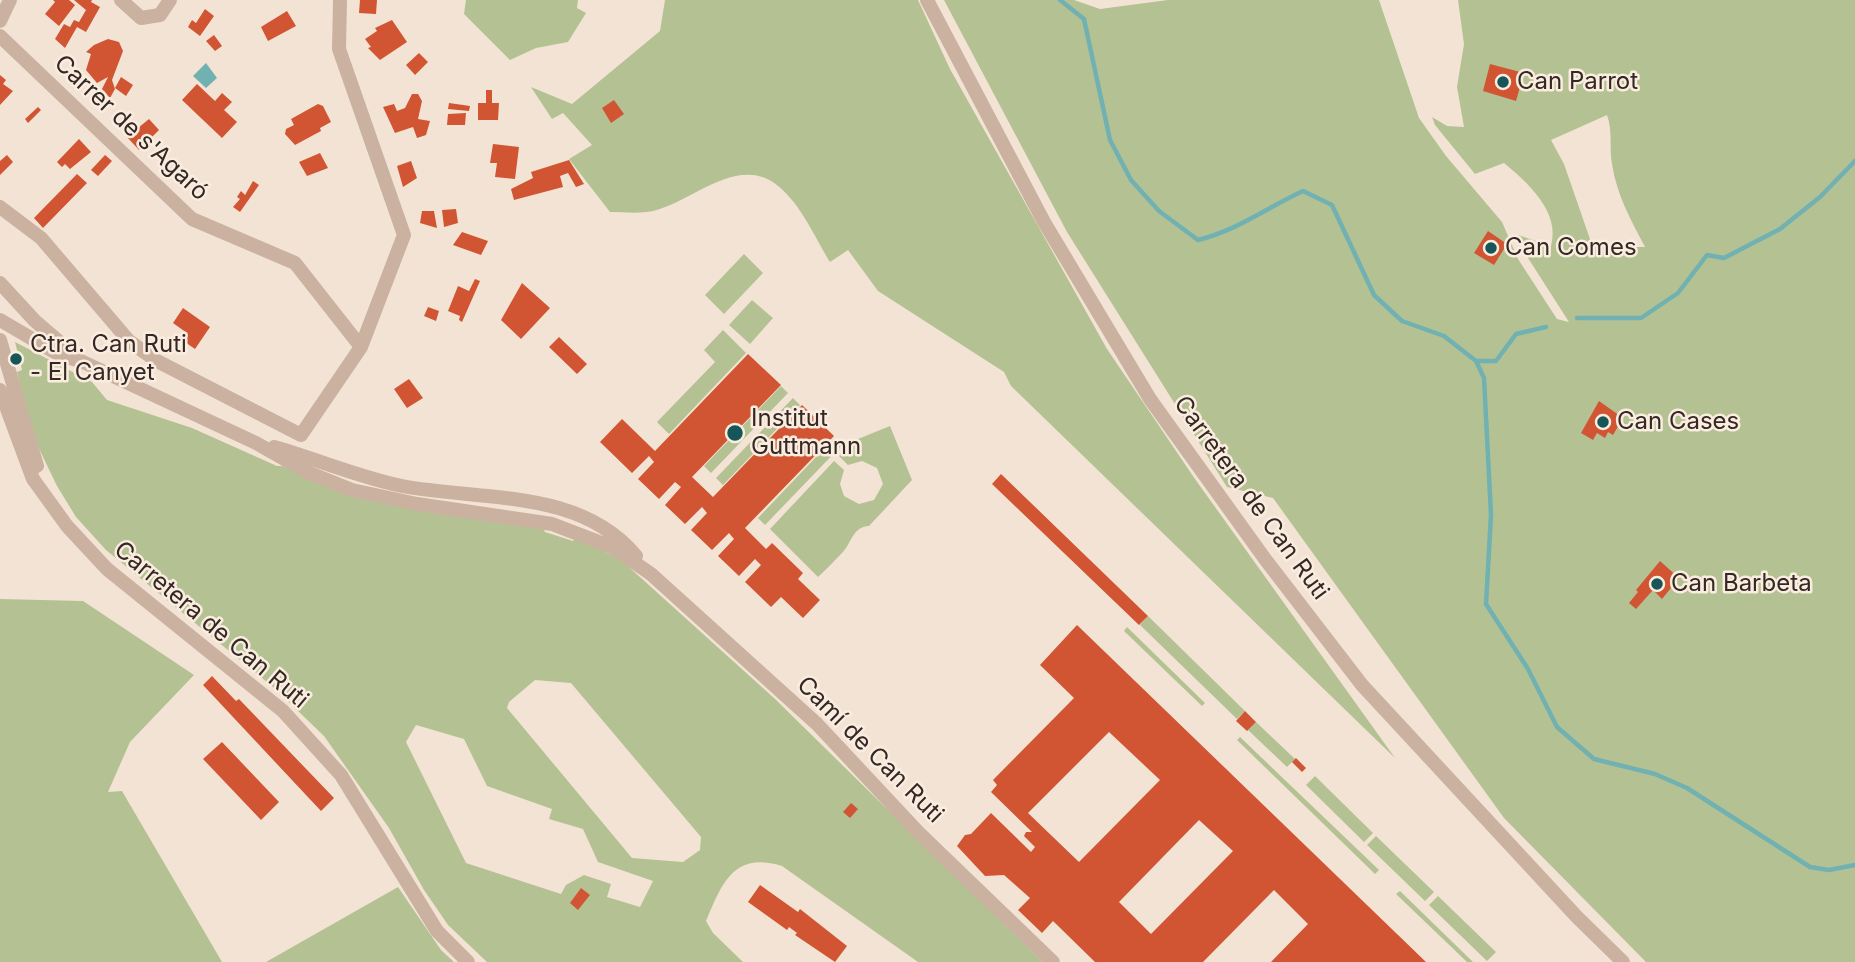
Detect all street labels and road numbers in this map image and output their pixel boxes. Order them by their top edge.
street label: Carrer de s'Agaró [48,49,214,207]
street label: Carretera de Can Ruti [1167,391,1335,605]
street label: Carretera de Can Ruti [108,535,314,715]
street label: Camí de Can Ruti [791,671,949,829]

